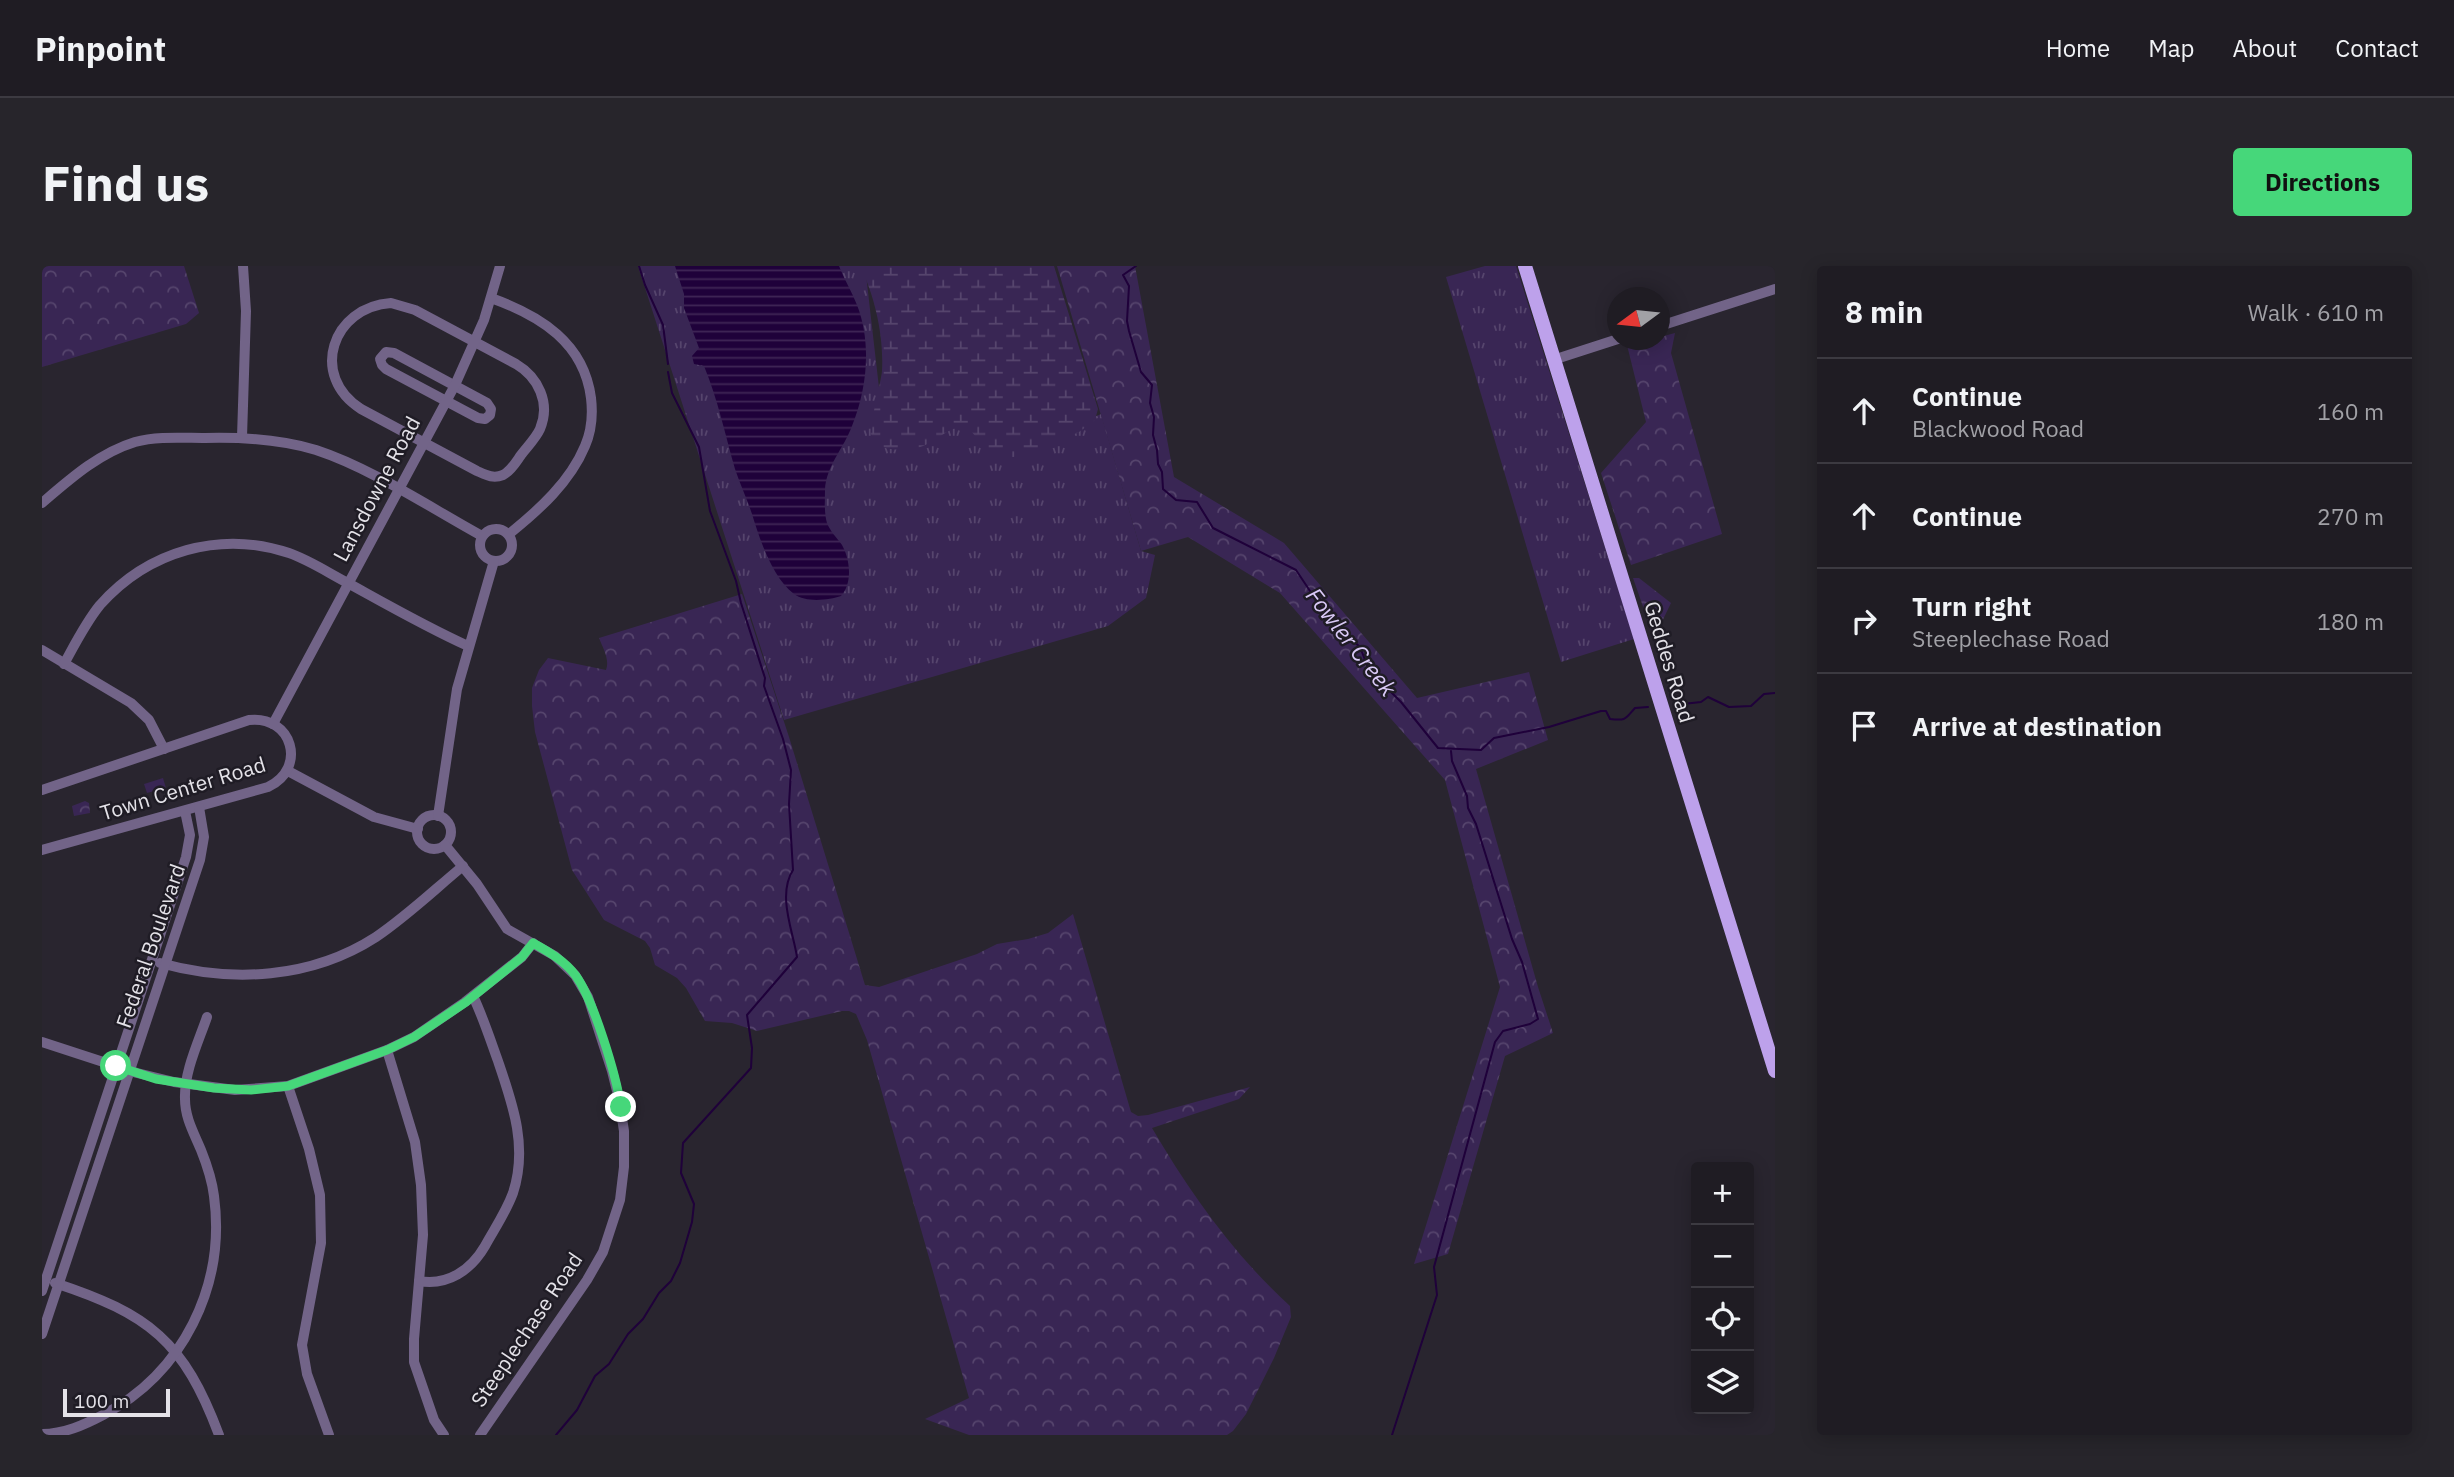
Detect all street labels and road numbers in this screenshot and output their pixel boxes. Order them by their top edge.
street label: Lansdowne Road [326,411,426,566]
street label: Geddes Road [1638,598,1702,726]
street label: Town Center Road [97,750,269,827]
street label: Federal Boulevard [109,860,191,1031]
street label: Steeplechase Road [464,1247,588,1412]

